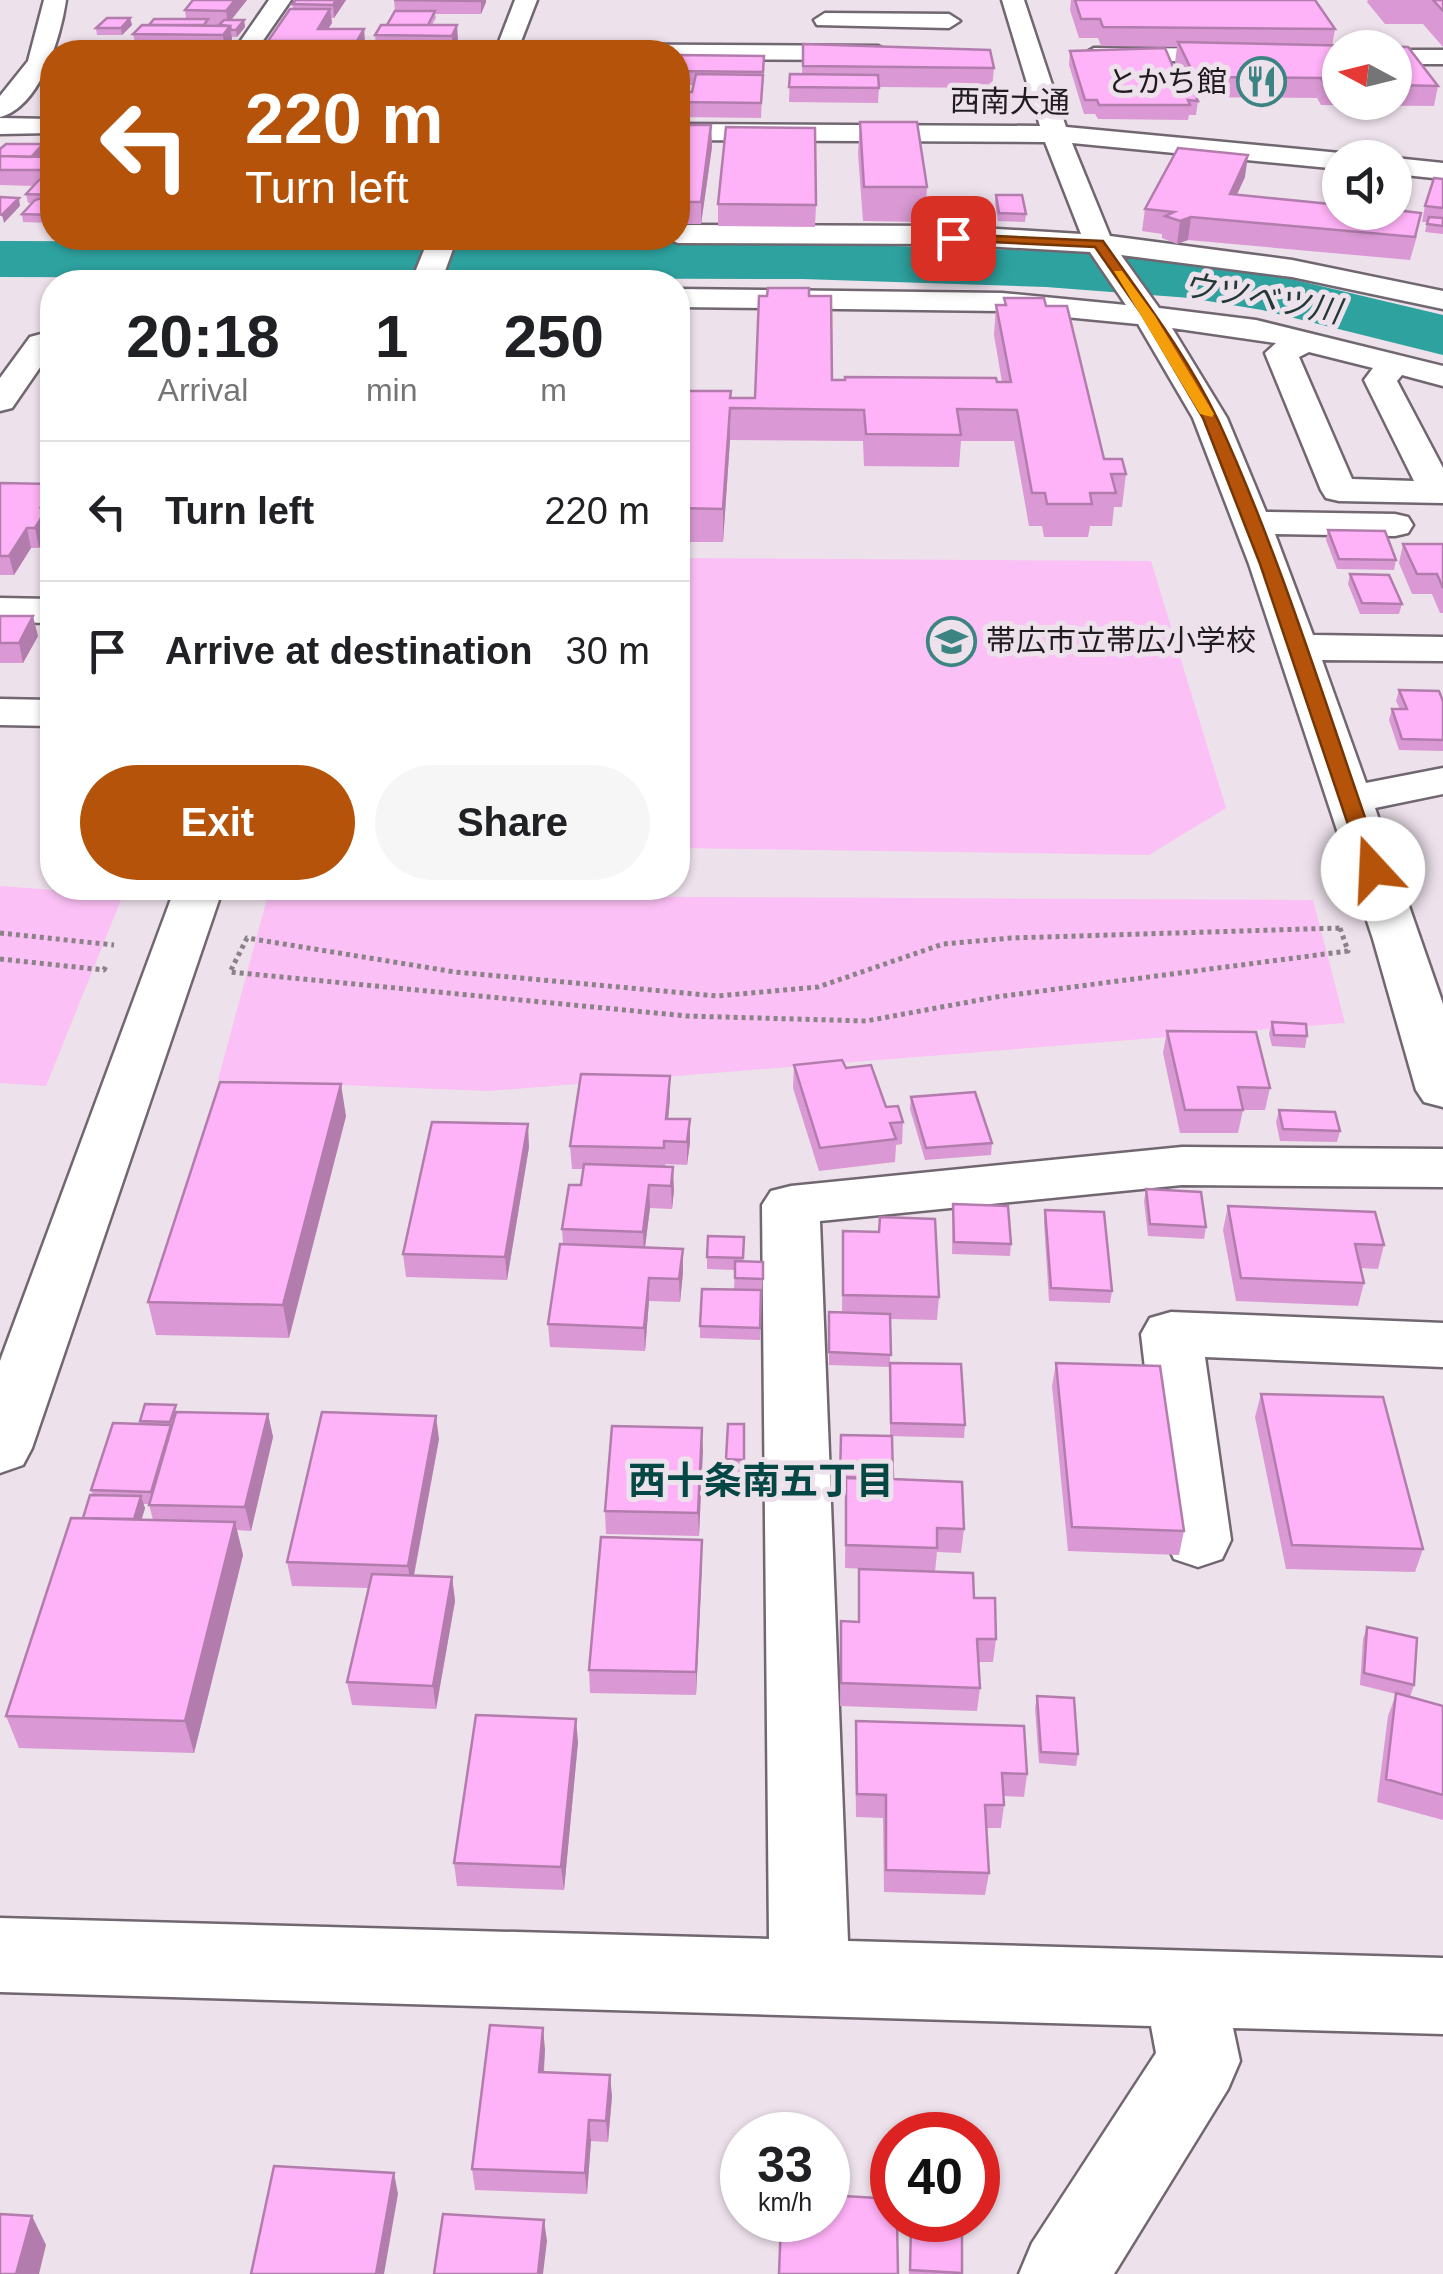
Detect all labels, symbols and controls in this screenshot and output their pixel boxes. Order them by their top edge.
north arrow [1322,30,1412,120]
map controls [1322,30,1412,230]
restaurant icon: とかち館 [1236,56,1288,108]
place label: とかち館 [1107,65,1227,98]
icon: left [80,80,210,210]
text: 220 m [245,80,443,158]
street label: 西南大通 [950,84,1070,119]
button: sound [1322,140,1412,230]
text: Turn left [245,162,408,213]
pin [911,196,996,281]
icon: arrive [926,211,981,266]
water label: ウツベツ川 [1180,266,1347,330]
text: 20:18 [126,303,280,370]
text: 1 [375,303,408,370]
text: 250 [504,303,604,370]
text: Arrival [158,372,248,408]
text: min [366,372,417,408]
text: m [540,372,567,408]
icon: left [80,484,135,539]
text: Turn left [165,490,314,532]
text: 220 m [544,490,650,532]
school or university icon: 帯広市立帯広小学校 [925,615,977,667]
icon: arrive [80,624,135,679]
place label: 帯広市立帯広小学校 [986,624,1256,657]
text: Arrive at destination [165,630,532,672]
text: 30 m [566,630,650,672]
button: Exit [80,765,355,880]
button: Share [375,765,650,880]
position arrow [1321,817,1425,921]
district label: 西十条南五丁目 [628,1460,894,1502]
speed limit sign: 40 [870,2112,1000,2242]
text: 33 [757,2137,813,2193]
text: km/h [758,2188,812,2216]

